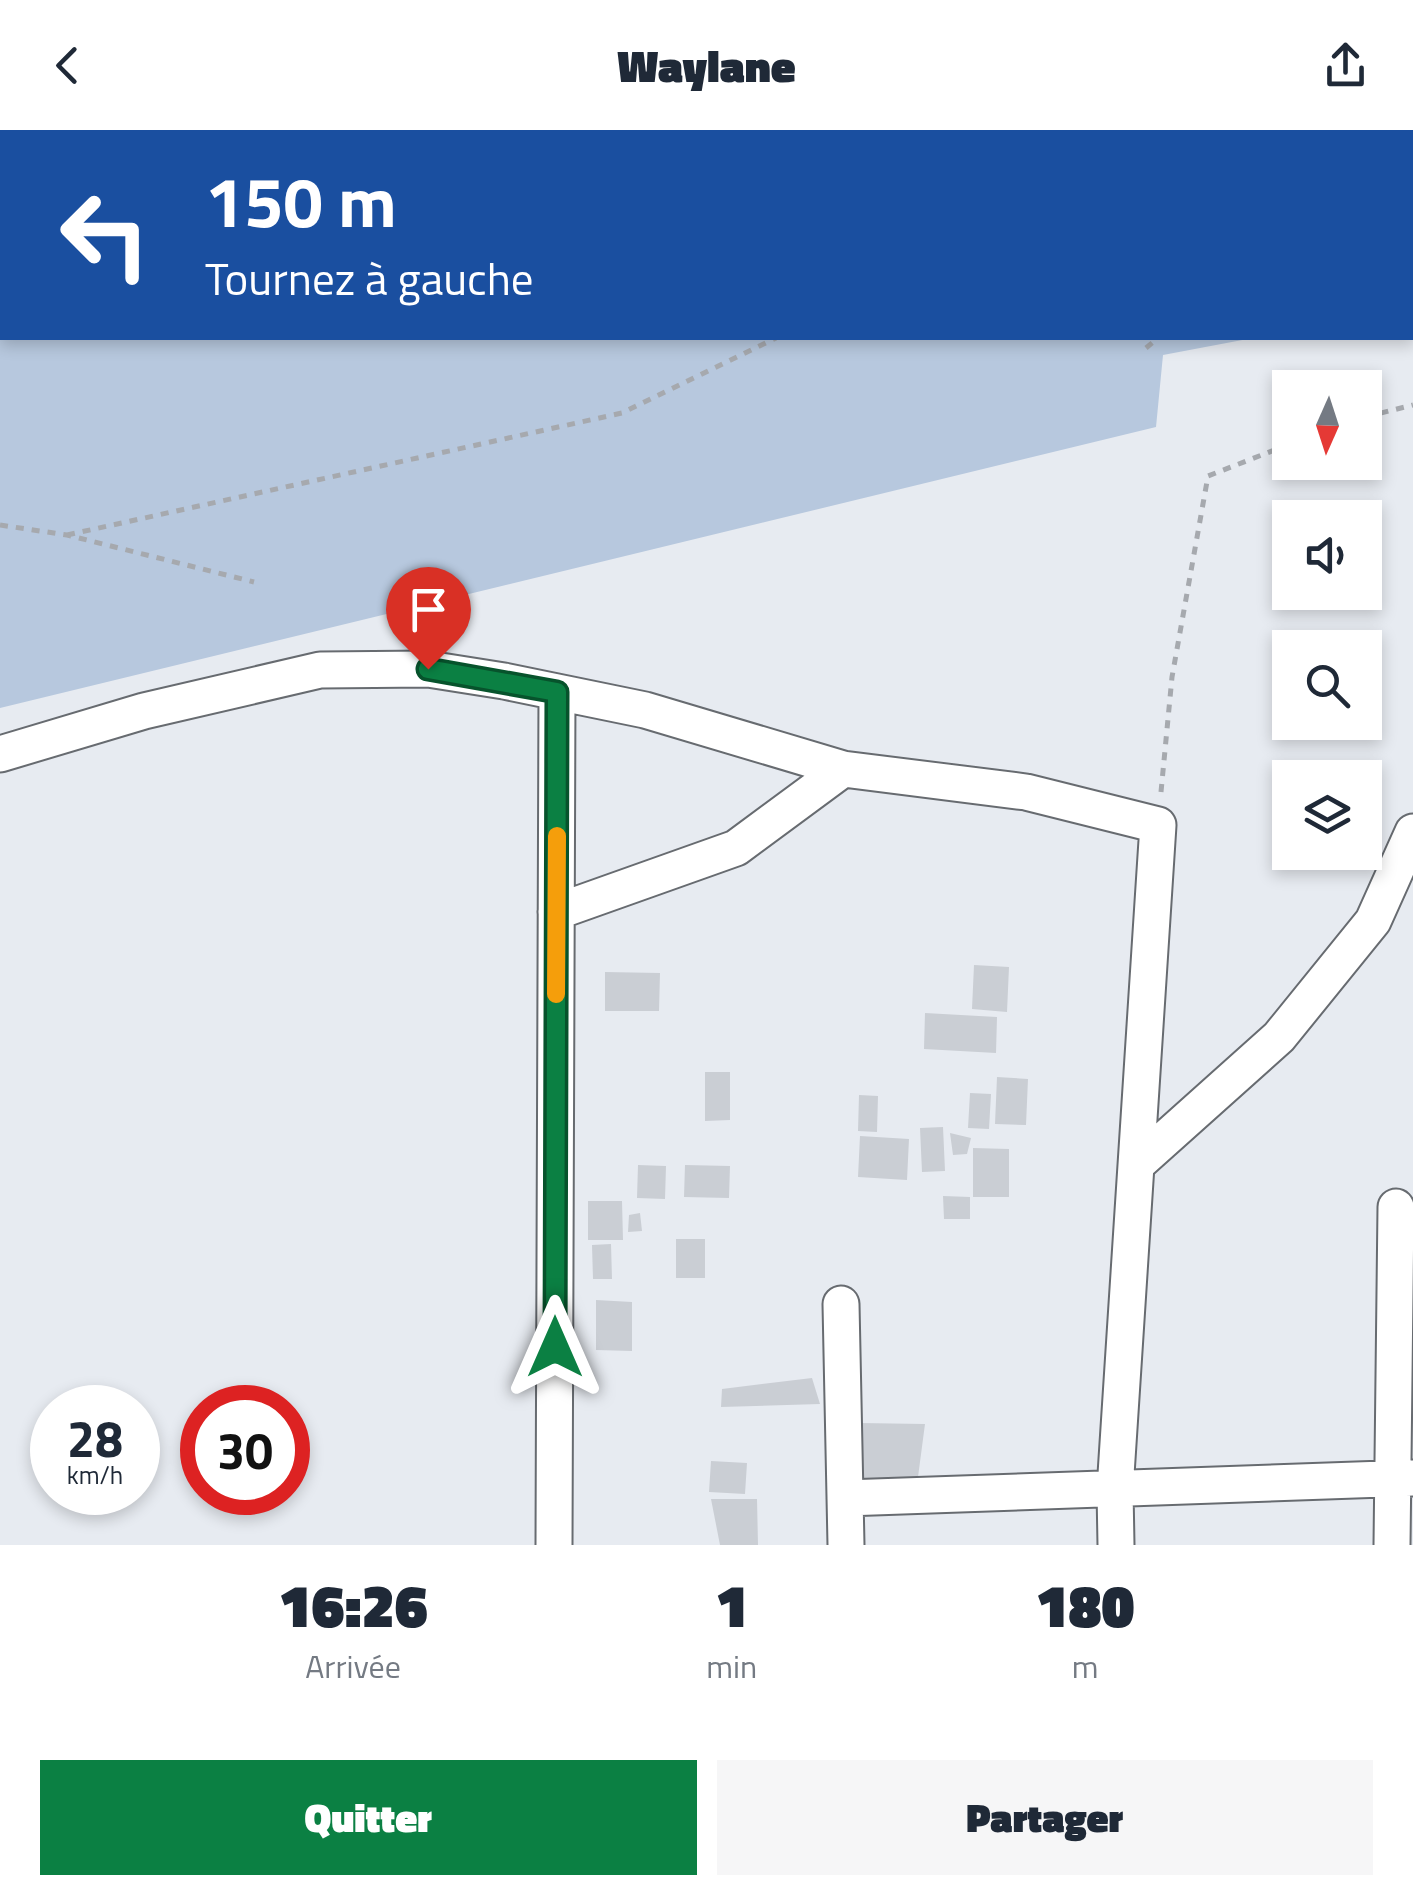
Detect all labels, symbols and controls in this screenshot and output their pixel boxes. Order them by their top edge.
text: Waylane [617,31,796,99]
icon: back [40,38,95,93]
icon: share [1318,38,1373,93]
text: 150 m [205,148,397,254]
icon: left [40,170,170,300]
text: Tournez à gauche [205,244,534,312]
north arrow [1272,370,1382,480]
map controls [1272,370,1382,870]
button: sound [1272,500,1382,610]
pin [386,567,471,670]
icon: arrive [401,582,456,637]
button: search [1272,630,1382,740]
button: layers [1272,760,1382,870]
position arrow [503,1295,607,1399]
speed limit sign: 30 [180,1385,310,1515]
text: 28 [67,1400,123,1476]
text: km/h [67,1456,123,1494]
text: 16:26 [278,1559,428,1650]
text: 1 [715,1559,748,1650]
text: 180 [1036,1559,1135,1650]
text: Arrivée [305,1642,401,1690]
text: min [706,1642,757,1690]
text: m [1072,1642,1098,1690]
button: Quitter [40,1760,697,1875]
button: Partager [717,1760,1373,1875]

